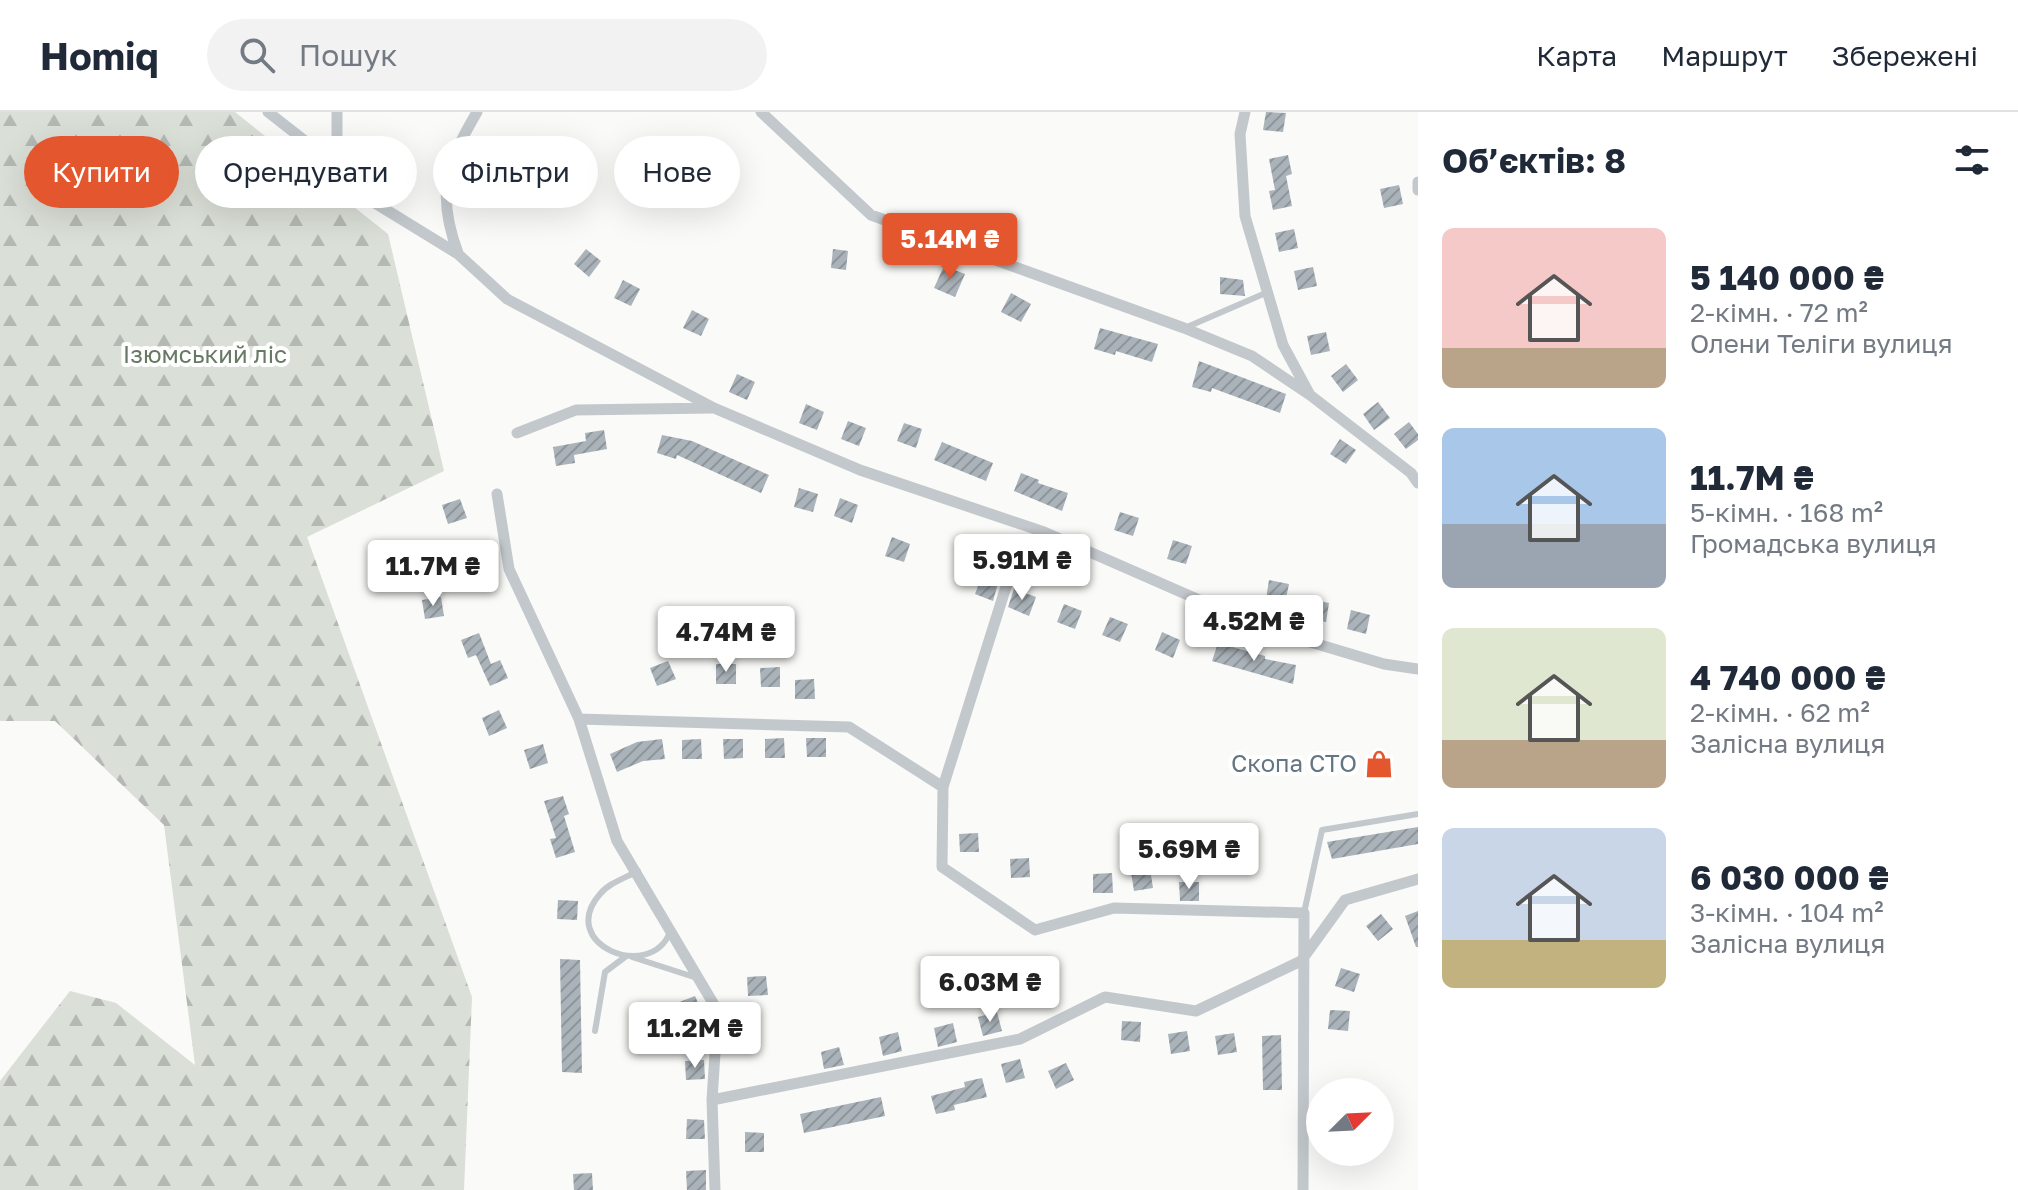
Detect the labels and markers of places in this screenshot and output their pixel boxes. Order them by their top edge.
pin: 5.14M ₴ [876,213,1024,281]
pin: 5.91M ₴ [948,534,1096,602]
pin: 11.7M ₴ [359,540,507,608]
pin: 4.52M ₴ [1180,595,1328,663]
pin: 4.74M ₴ [652,606,800,674]
place label: Скопа СТО [1231,748,1357,777]
shop icon: Скопа СТО [1364,749,1394,779]
pin: 5.69M ₴ [1115,823,1263,891]
pin: 6.03M ₴ [916,956,1064,1024]
pin: 11.2M ₴ [621,1002,769,1070]

